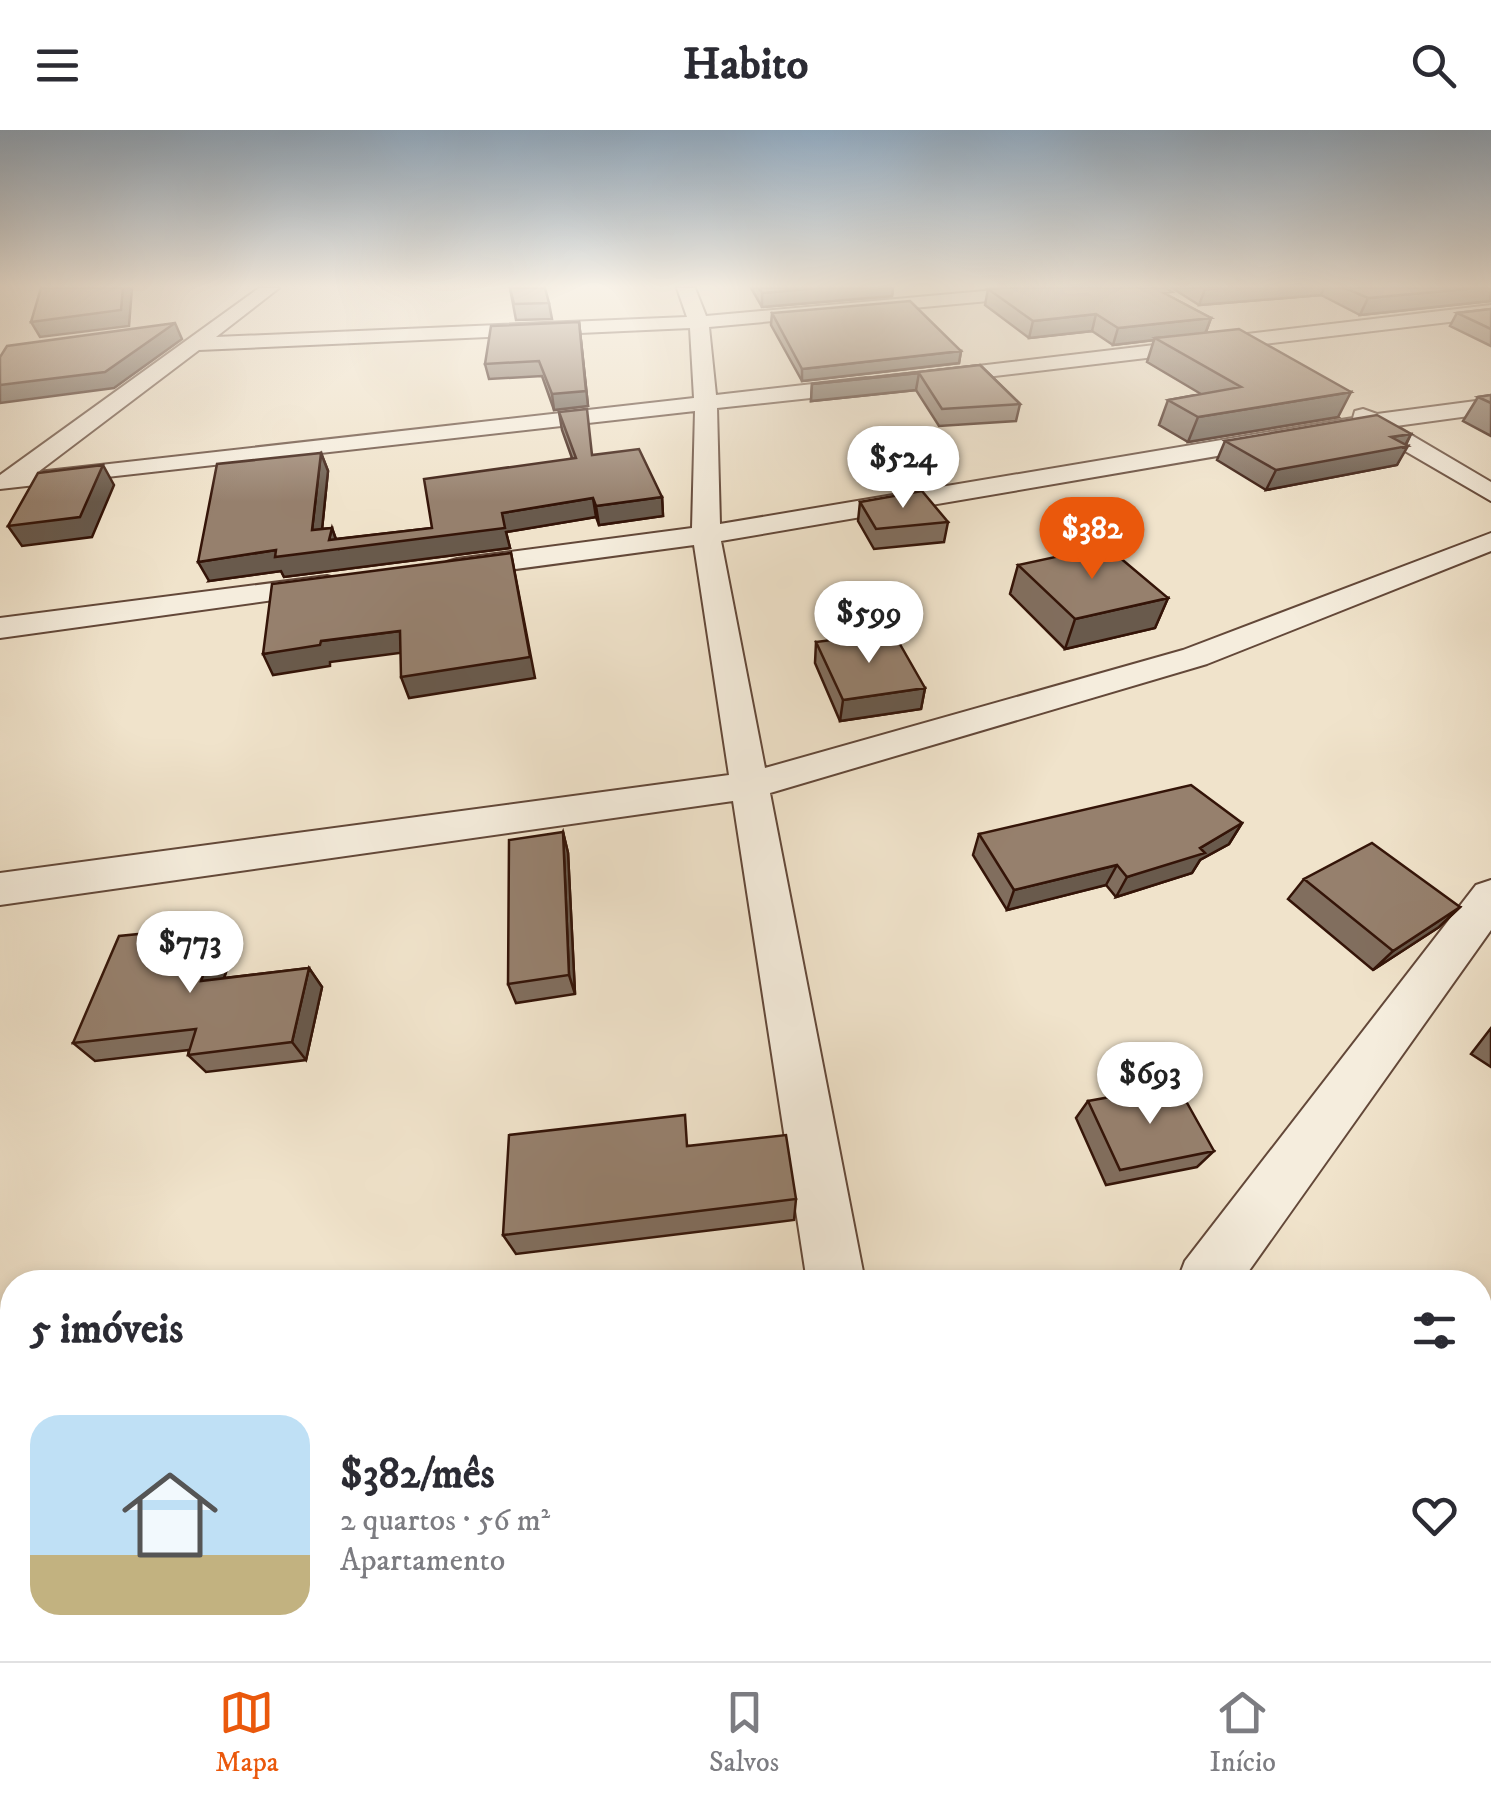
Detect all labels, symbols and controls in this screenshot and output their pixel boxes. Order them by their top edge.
text: Habito [683,37,808,93]
icon: menu [30,38,85,93]
icon: search [1406,38,1461,93]
pin: $524 [844,426,962,511]
text: $524 [869,438,937,478]
pin: $382 [1033,497,1151,582]
text: $382 [1061,509,1123,549]
pin: $599 [810,581,928,666]
text: $599 [836,593,902,633]
pin: $773 [131,911,249,996]
text: $773 [158,923,222,963]
pin: $693 [1091,1042,1209,1127]
text: $693 [1119,1054,1181,1094]
icon: filters [1407,1303,1462,1358]
text: 5 imóveis [30,1304,183,1356]
text: $382/mês [340,1449,495,1501]
icon: home [110,1455,230,1575]
icon: heart [1407,1488,1462,1543]
text: 2 quartos · 56 m² [340,1501,550,1541]
text: Apartamento [340,1541,505,1581]
tab: Mapa [215,1685,279,1780]
tab: Salvos [709,1685,779,1780]
tab: Início [1209,1685,1276,1780]

